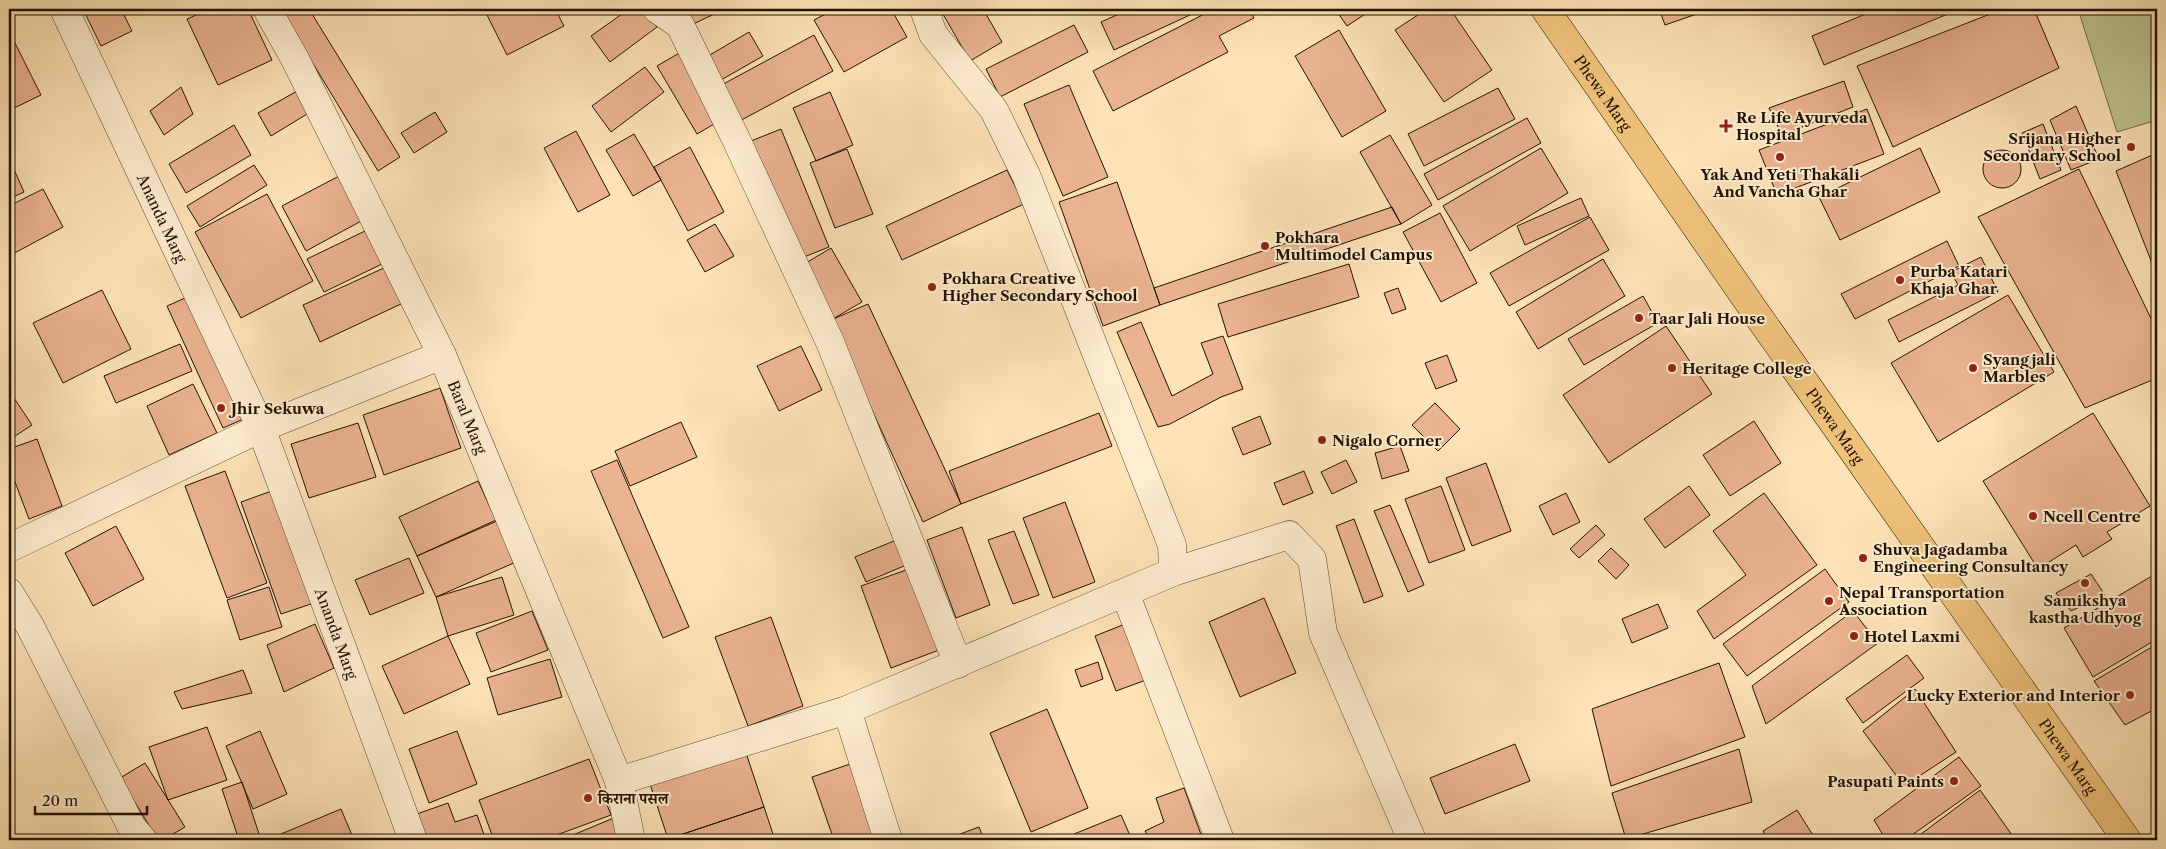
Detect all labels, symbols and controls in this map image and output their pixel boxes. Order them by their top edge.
street label: Phewa Marg [1570,51,1636,135]
place label: Re Life Ayurveda Hospital [1736,108,1868,144]
marker: Re Life Ayurveda Hospital [1720,120,1732,132]
place label: Srijana Higher Secondary School [1983,129,2122,165]
marker: Srijana Higher Secondary School [2125,141,2137,153]
marker: Yak And Yeti Thakali And Vancha Ghar [1774,151,1786,163]
place label: Yak And Yeti Thakali And Vancha Ghar [1699,165,1860,201]
street label: Ananda Marg [133,170,191,266]
place label: Pokhara Multimodel Campus [1275,228,1432,264]
marker: Pokhara Multimodel Campus [1259,240,1271,252]
place label: Purba Katari Khaja Ghar [1910,262,2008,298]
place label: Pokhara Creative Higher Secondary School [942,269,1138,305]
marker: Purba Katari Khaja Ghar [1894,274,1906,286]
marker: Pokhara Creative Higher Secondary School [926,281,938,293]
place label: Taar Jali House [1649,309,1765,328]
marker: Taar Jali House [1633,312,1645,324]
place label: Syangjali Marbles [1983,350,2056,386]
place label: Heritage College [1682,359,1812,378]
marker: Heritage College [1666,362,1678,374]
marker: Syangjali Marbles [1967,362,1979,374]
street label: Baral Marg [444,377,492,457]
street label: Phewa Marg [1802,384,1869,467]
place label: Jhir Sekuwa [228,399,325,418]
marker: Jhir Sekuwa [215,402,227,414]
place label: Nigalo Corner [1332,431,1442,450]
marker: Nigalo Corner [1316,434,1328,446]
place label: Ncell Centre [2043,507,2141,526]
marker: Ncell Centre [2027,510,2039,522]
place label: Shuva Jagadamba Engineering Consultancy [1873,540,2069,576]
marker: Shuva Jagadamba Engineering Consultancy [1857,552,1869,564]
marker: Samikshya kastha Udhyog [2079,577,2091,589]
place label: Nepal Transportation Association [1838,583,2005,619]
street label: Ananda Marg [311,584,362,682]
place label: Samikshya kastha Udhyog [2029,591,2142,627]
marker: Nepal Transportation Association [1823,595,1835,607]
place label: Hotel Laxmi [1864,627,1961,646]
marker: Hotel Laxmi [1848,630,1860,642]
place label: Lucky Exterior and Interior [1906,686,2121,705]
marker: Lucky Exterior and Interior [2124,689,2136,701]
street label: Phewa Marg [2035,715,2101,798]
place label: Pasupati Paints [1827,772,1944,791]
marker: Pasupati Paints [1948,775,1960,787]
scale bar [35,784,148,816]
place label: किराना पसल [597,789,670,808]
text: 20 m [42,791,78,810]
marker: किराना पसल [582,792,594,804]

